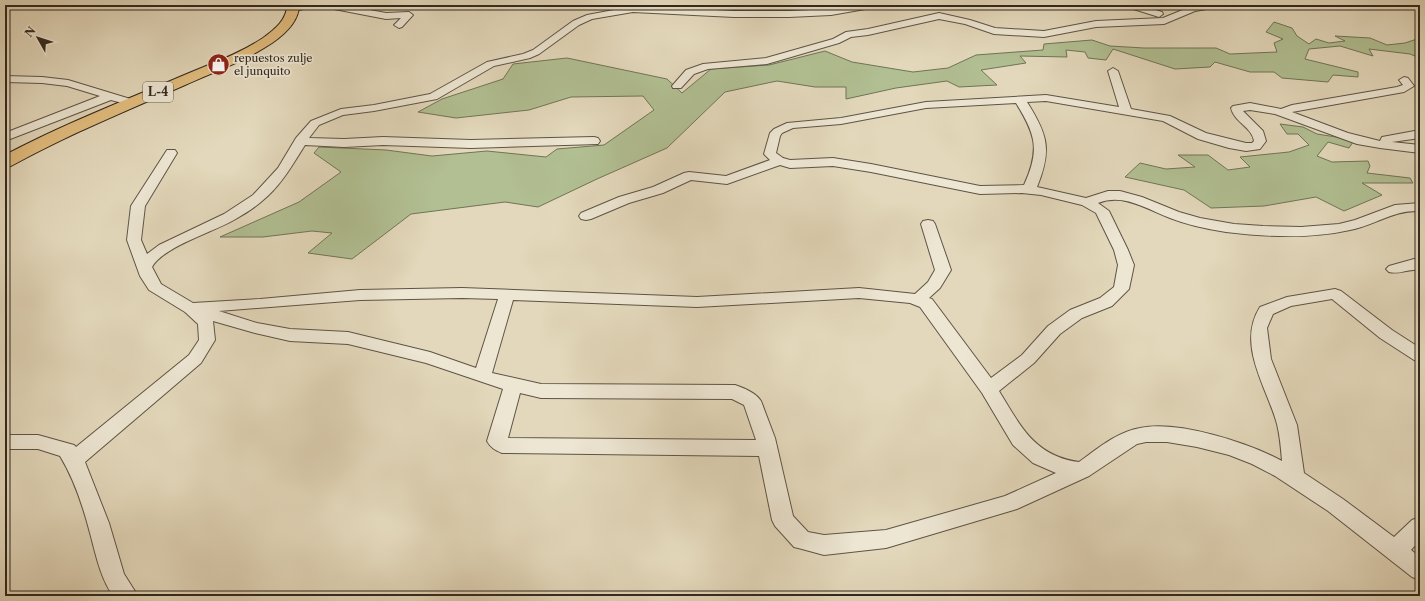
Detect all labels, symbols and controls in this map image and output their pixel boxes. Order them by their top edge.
north arrow [18,18,58,58]
text: N [22,23,39,40]
shop icon: repuestos zulje el junquito [206,51,232,77]
place label: repuestos zulje el junquito [234,51,312,78]
road number: L-4 [143,82,173,102]

